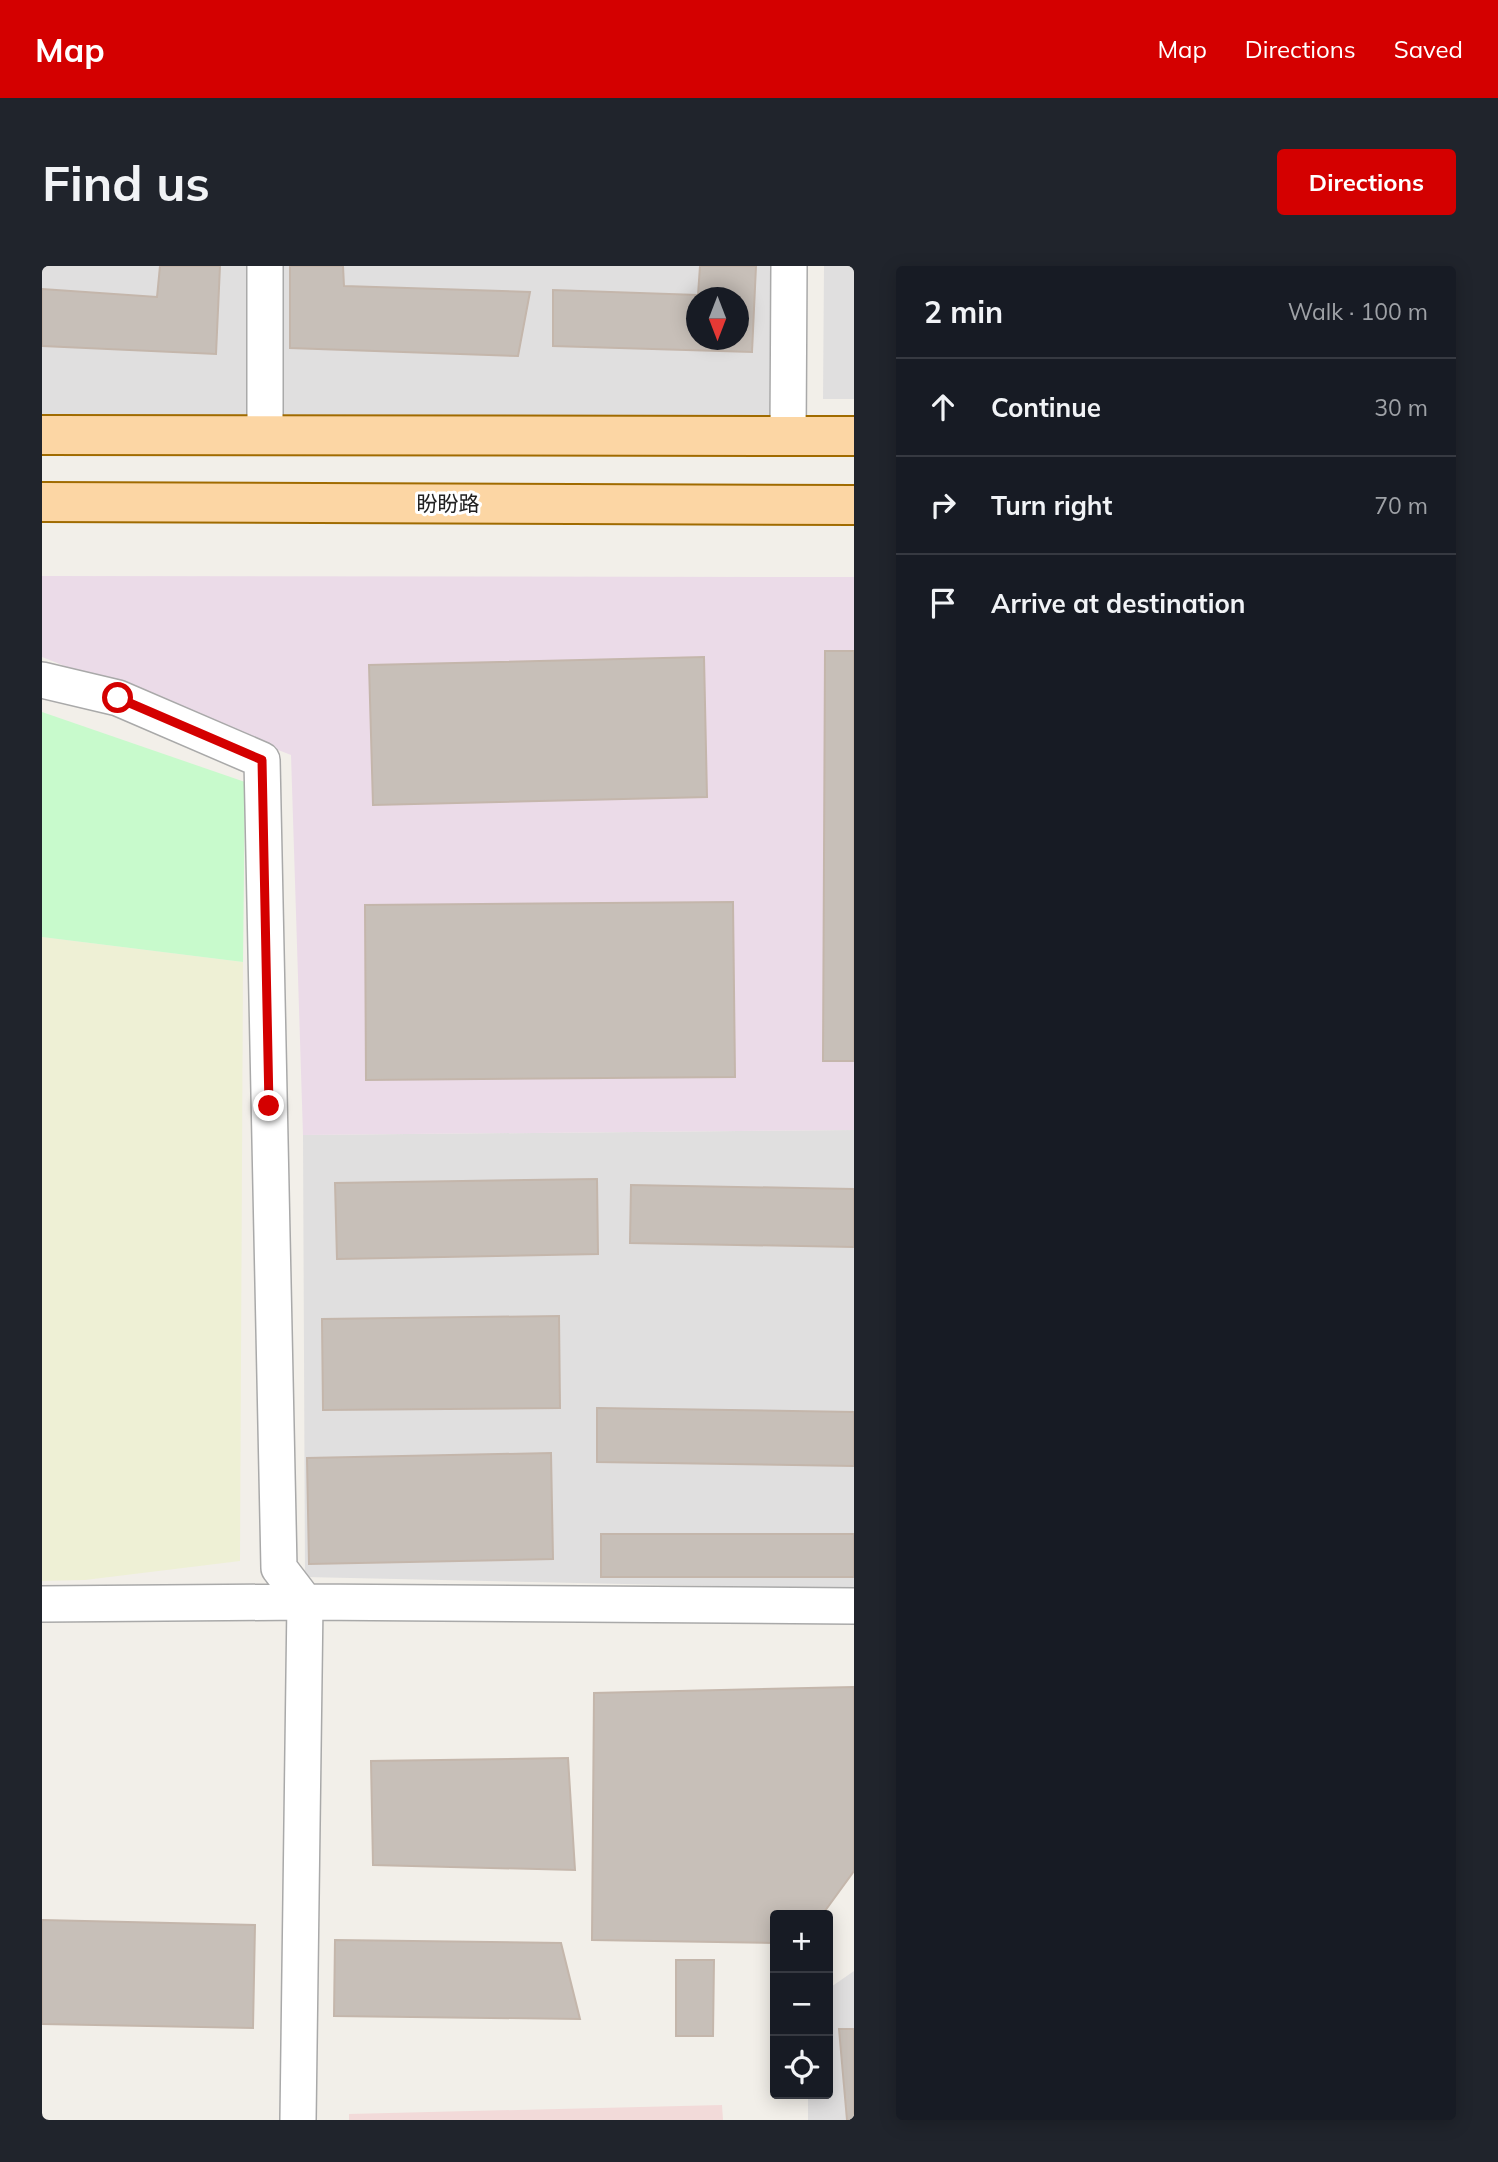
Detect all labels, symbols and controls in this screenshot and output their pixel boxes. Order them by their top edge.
text: Map [35,29,105,70]
text: Map [1157,34,1207,64]
text: Directions [1245,34,1356,64]
text: Saved [1394,34,1463,64]
button: Directions [1277,149,1456,215]
text: Find us [42,152,210,213]
north arrow [686,287,749,350]
text: 2 min [924,293,1003,331]
text: Walk · 100 m [1288,297,1428,326]
icon: ahead [924,388,962,426]
text: Continue [991,391,1101,424]
text: 30 m [1374,393,1428,422]
icon: right [924,486,962,524]
text: Turn right [991,489,1112,522]
street label: 盼盼路 [417,490,480,516]
text: 70 m [1374,491,1428,520]
icon: arrive [924,584,962,622]
text: Arrive at destination [991,587,1246,620]
route start [102,682,133,713]
route end [253,1090,284,1121]
map controls [770,1910,833,2099]
button: + [770,1910,833,1973]
button: − [770,1973,833,2036]
button: locate [770,2036,833,2099]

